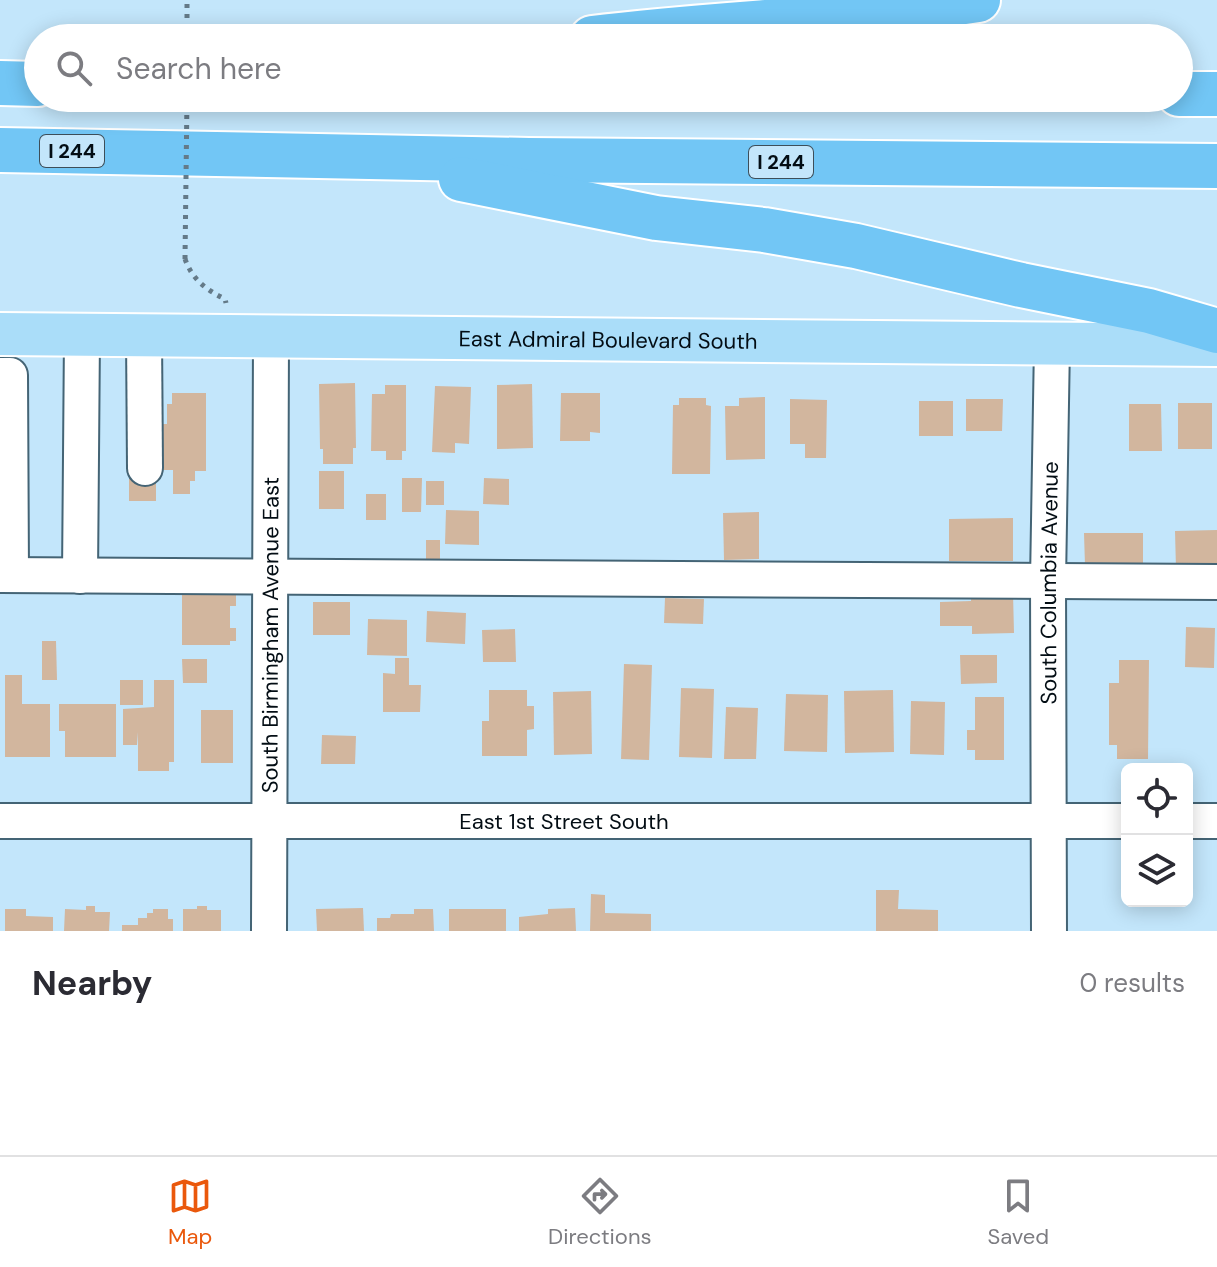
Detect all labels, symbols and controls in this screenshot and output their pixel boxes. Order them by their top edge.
search box [24,24,1193,112]
icon: search [52,46,96,90]
text: Search here [116,49,282,88]
road number: I 244 [40,135,104,167]
road number: I 244 [749,146,813,178]
street label: East Admiral Boulevard South [458,324,758,355]
street label: South Columbia Avenue [1033,461,1065,705]
street label: South Birmingham Avenue East [255,477,285,793]
map controls [1121,763,1193,907]
button: locate [1121,763,1193,835]
street label: East 1st Street South [459,807,669,836]
button: layers [1121,835,1193,907]
text: Nearby [32,961,152,1006]
text: 0 results [1079,966,1185,1000]
tab: Map [168,1174,212,1251]
tab: Directions [548,1174,652,1251]
tab: Saved [987,1174,1049,1251]

